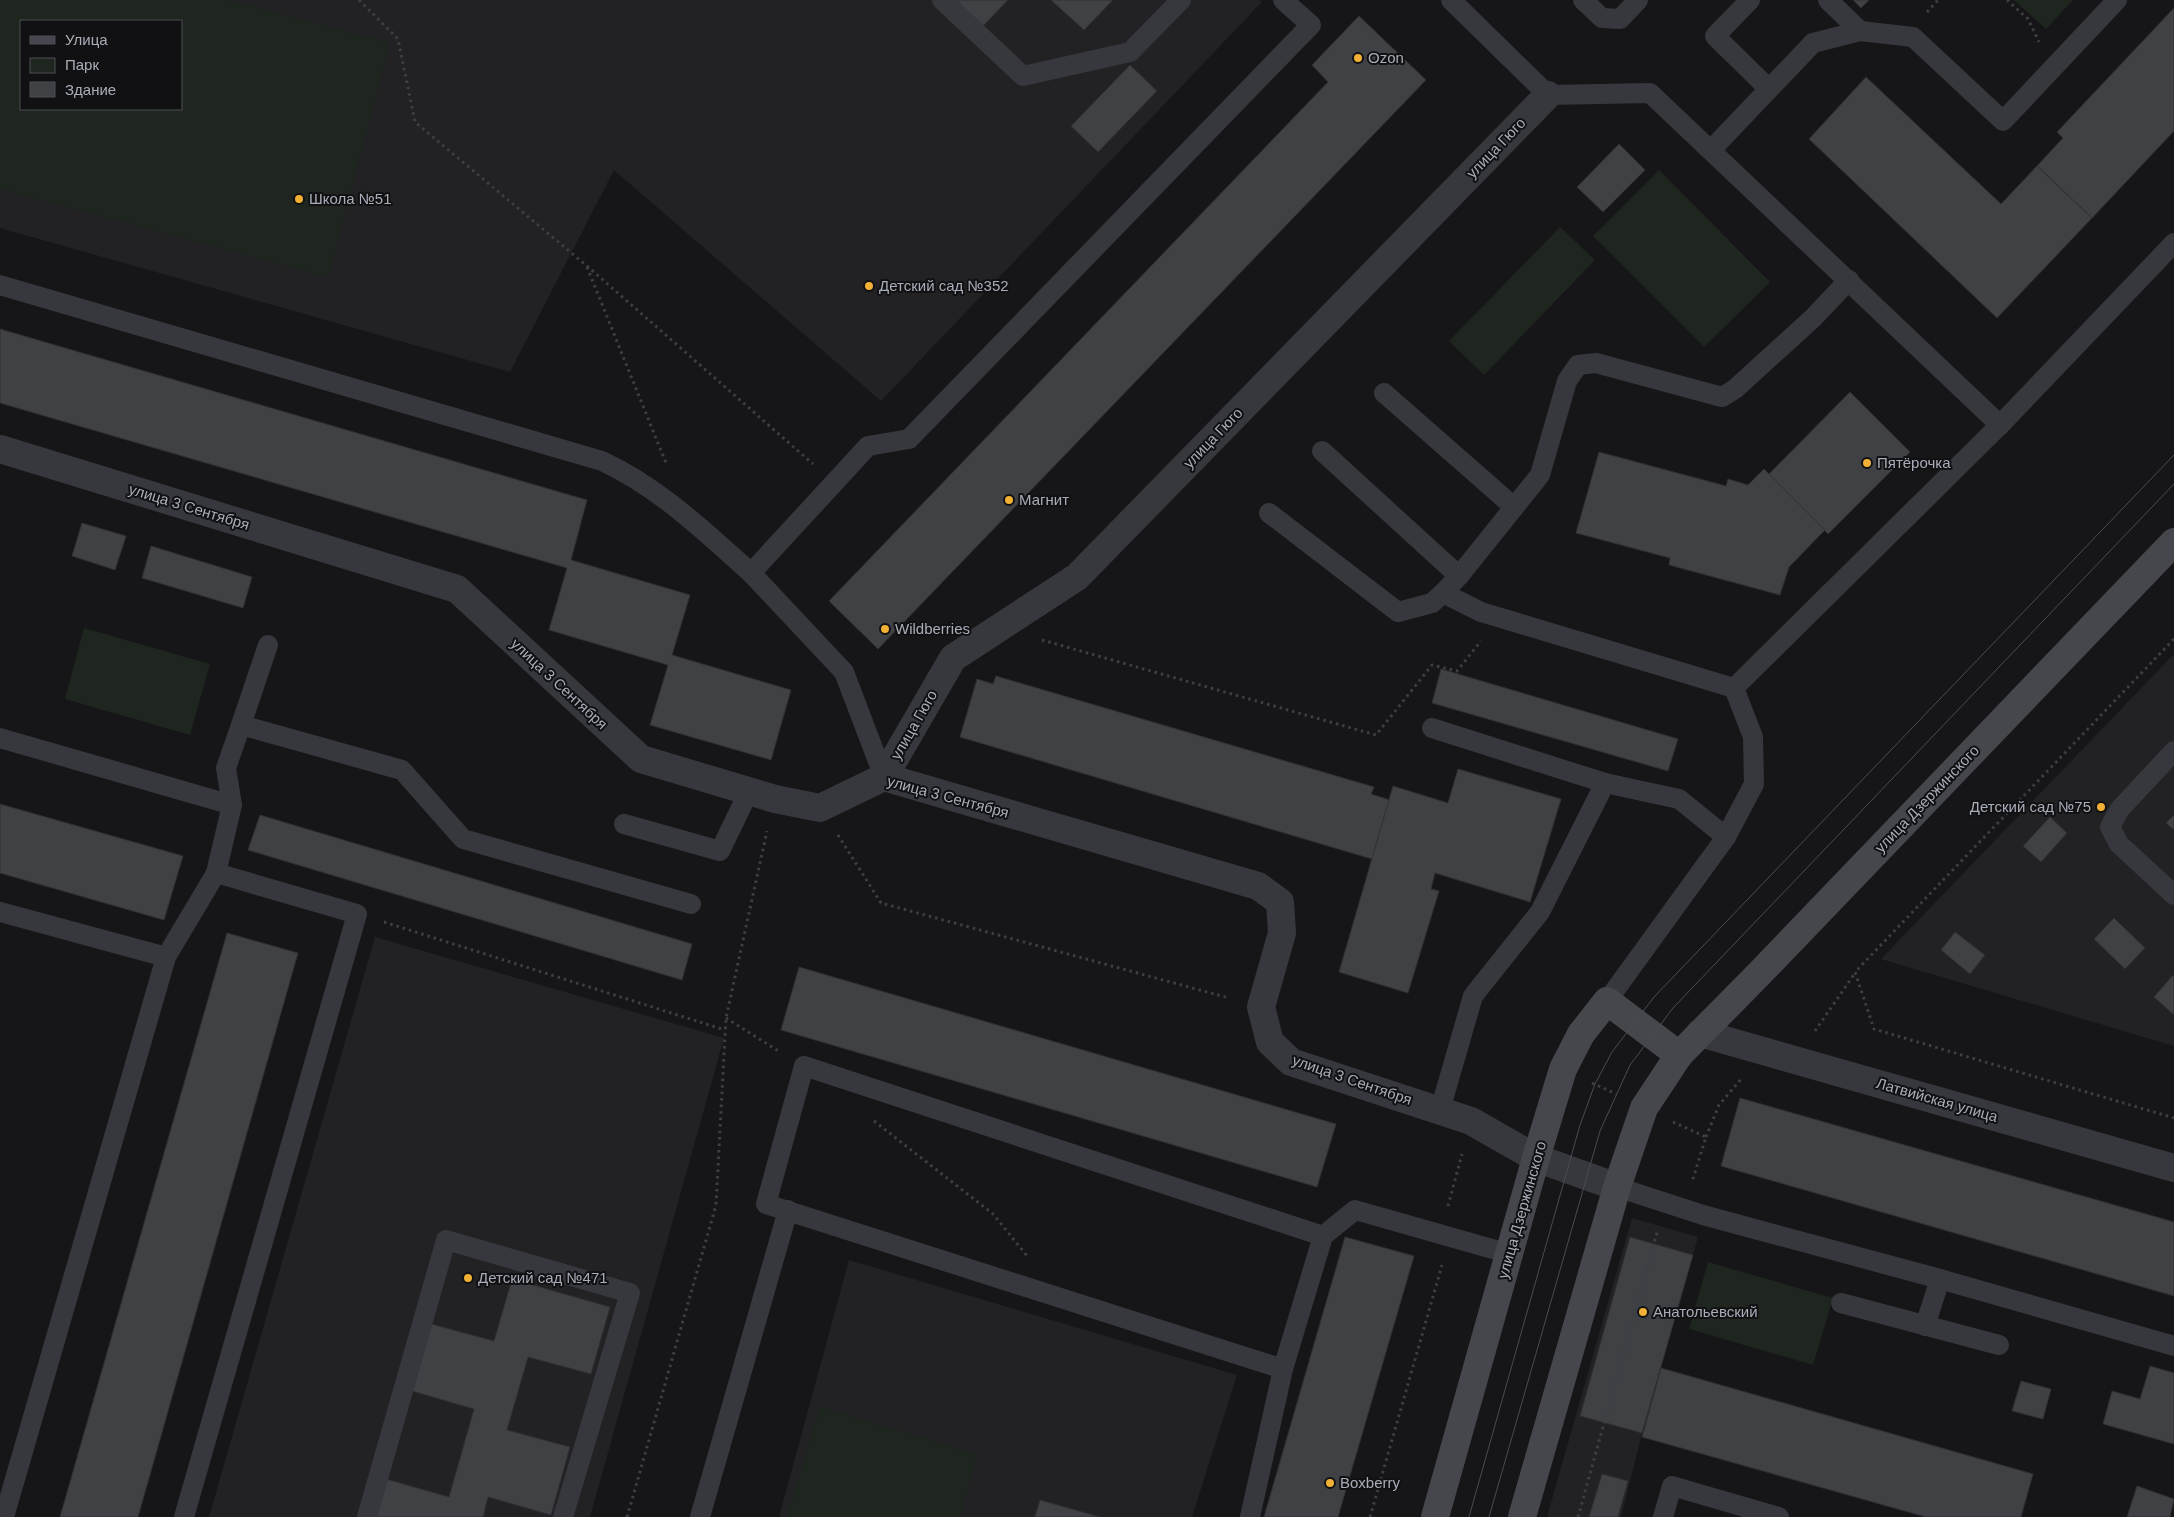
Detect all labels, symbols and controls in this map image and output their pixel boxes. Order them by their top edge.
legend [20,20,182,110]
text: Улица [65,31,108,48]
place label: Ozon [1368,49,1404,66]
marker: Ozon [1352,52,1364,64]
text: Парк [65,56,99,73]
text: Здание [65,81,116,98]
street label: улица Гюго [1463,114,1529,181]
place label: Школа №51 [309,190,392,207]
marker: Школа №51 [293,193,305,205]
place label: Детский сад №352 [879,277,1009,294]
marker: Детский сад №352 [863,280,875,292]
street label: улица Гюго [1180,404,1246,471]
place label: Пятёрочка [1877,454,1951,471]
marker: Пятёрочка [1861,457,1873,469]
street label: улица 3 Сентября [127,480,252,533]
place label: Магнит [1019,491,1069,508]
marker: Магнит [1003,494,1015,506]
place label: Wildberries [895,620,970,637]
marker: Wildberries [879,623,891,635]
street label: улица 3 Сентября [508,635,611,733]
street label: улица Гюго [887,687,940,763]
street label: улица Дзержинского [1871,742,1982,856]
street label: улица 3 Сентября [885,772,1011,821]
place label: Детский сад №75 [1970,798,2091,815]
marker: Детский сад №75 [2095,801,2107,813]
street label: улица 3 Сентября [1290,1051,1414,1108]
street label: Латвийская улица [1874,1074,2001,1125]
street label: улица Дзержинского [1494,1139,1549,1281]
place label: Детский сад №471 [478,1269,608,1286]
marker: Детский сад №471 [462,1272,474,1284]
place label: Анатольевский [1653,1303,1758,1320]
marker: Анатольевский [1637,1306,1649,1318]
place label: Boxberry [1340,1474,1401,1491]
marker: Boxberry [1324,1477,1336,1489]

